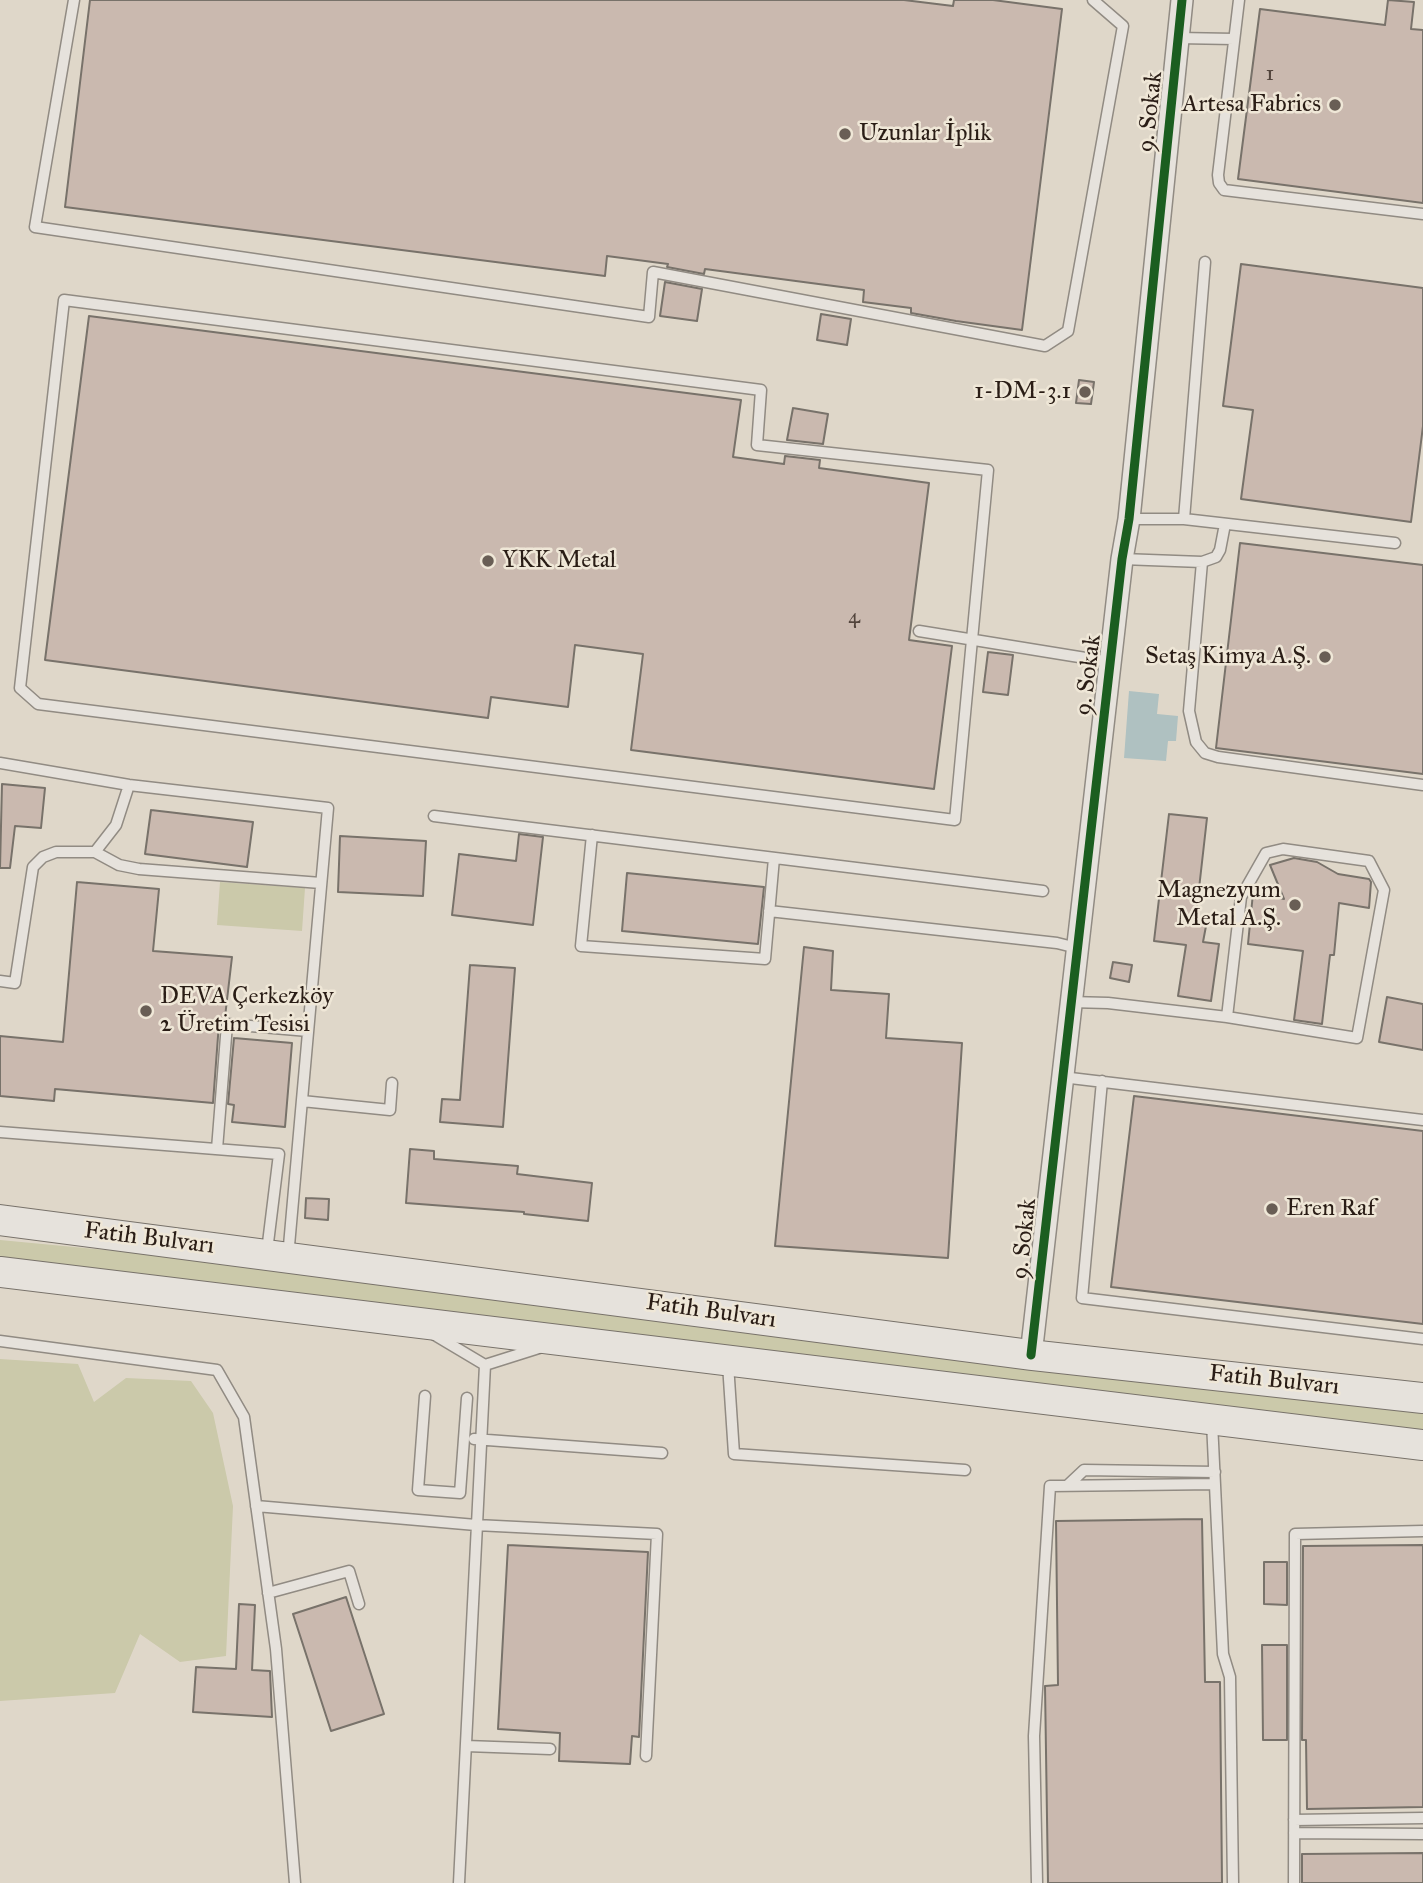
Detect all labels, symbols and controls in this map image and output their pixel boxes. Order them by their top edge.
house number: 1 [1266,62,1274,88]
street label: 9. Sokak [1132,70,1170,154]
place label: Artesa Fabrics [1182,91,1321,119]
marker: Artesa Fabrics [1327,97,1343,113]
place label: Uzunlar İplik [859,120,991,148]
marker: Uzunlar İplik [837,126,853,142]
place label: 1-DM-3.1 [974,378,1071,406]
marker: 1-DM-3.1 [1077,384,1093,400]
place label: YKK Metal [502,547,616,575]
marker: YKK Metal [480,553,496,569]
house number: 4 [848,605,860,631]
street label: 9. Sokak [1070,633,1108,717]
place label: Setaş Kimya A.Ş. [1145,643,1311,671]
marker: Setaş Kimya A.Ş. [1317,649,1333,665]
place label: Magnezyum Metal A.Ş. [1157,877,1281,933]
marker: Magnezyum Metal A.Ş. [1287,897,1303,913]
place label: DEVA Çerkezköy 2 Üretim Tesisi [160,983,333,1039]
marker: DEVA Çerkezköy 2 Üretim Tesisi [138,1003,154,1019]
place label: Eren Raf [1286,1195,1375,1223]
street label: 9. Sokak [1006,1197,1044,1281]
marker: Eren Raf [1264,1201,1280,1217]
street label: Fatih Bulvarı [82,1217,216,1261]
street label: Fatih Bulvarı [644,1289,778,1335]
street label: Fatih Bulvarı [1207,1360,1341,1402]

